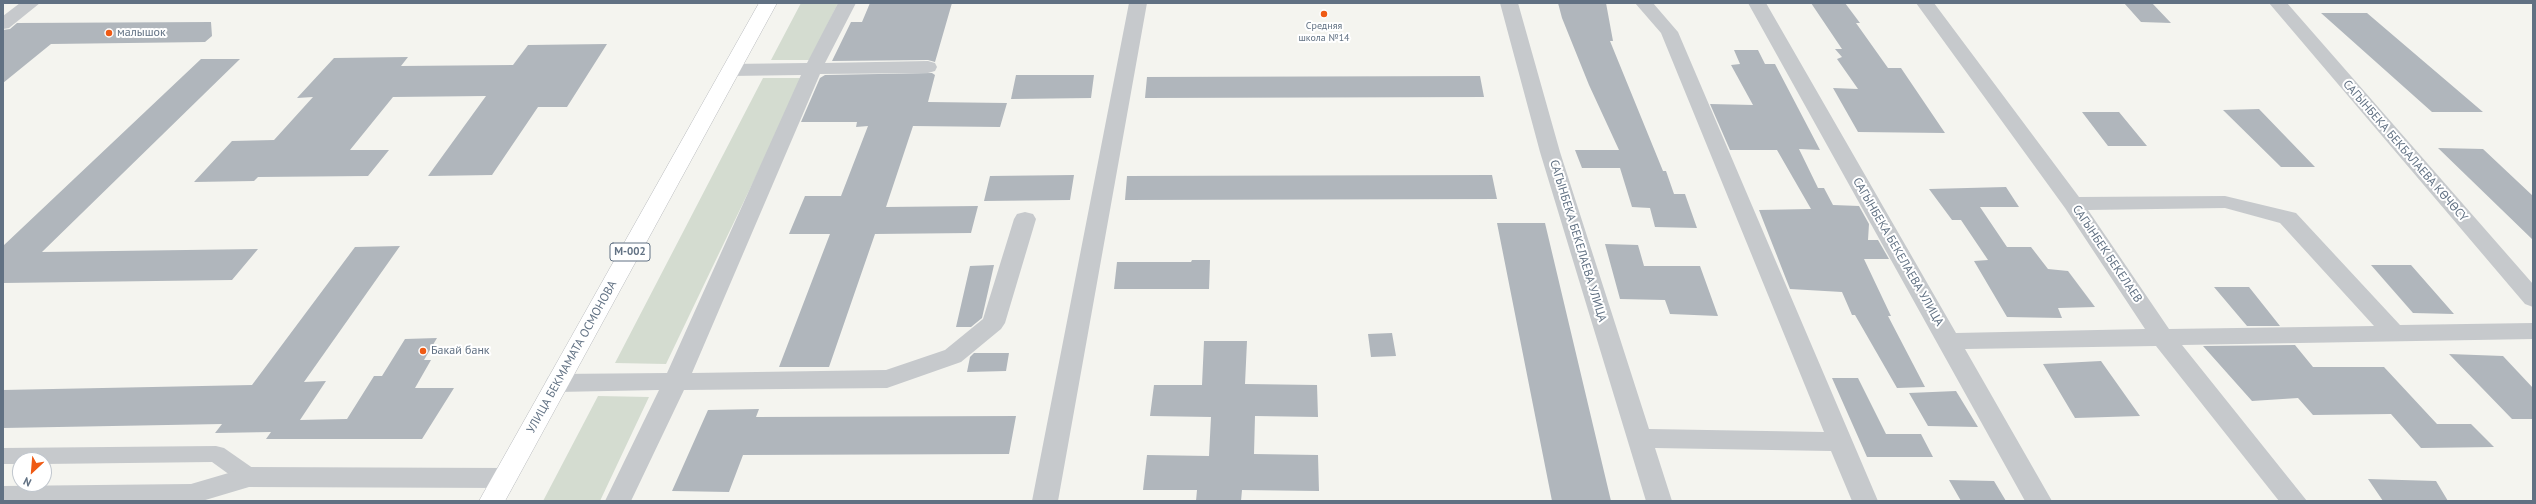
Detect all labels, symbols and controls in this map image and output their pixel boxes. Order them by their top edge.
marker: Средняя школа №14 [1319,9,1329,19]
place label: Средняя школа №14 [1298,20,1350,44]
place label: малышок [117,26,166,40]
marker: малышок [104,28,114,38]
street label: САГЫНБЕКА БЕКБАЛАЕВА КӨЧӨСҮ [2340,77,2470,225]
street label: САГЫНБЕКА БЕКЕЛАЕВА УЛИЦА [1546,158,1610,324]
street label: САГЫНБЕКА БЕКЕЛАЕВА УЛИЦА [1850,175,1946,329]
street label: САГЫНБЕК БЕКЕЛАЕВ [2069,203,2145,305]
road number: M-002 [610,243,650,261]
street label: УЛИЦА БЕКМАМАТА ОСМОНОВА [524,278,620,436]
place label: Бакай банк [431,344,490,358]
marker: Бакай банк [418,346,428,356]
north arrow [12,452,52,492]
text: N [21,474,34,490]

